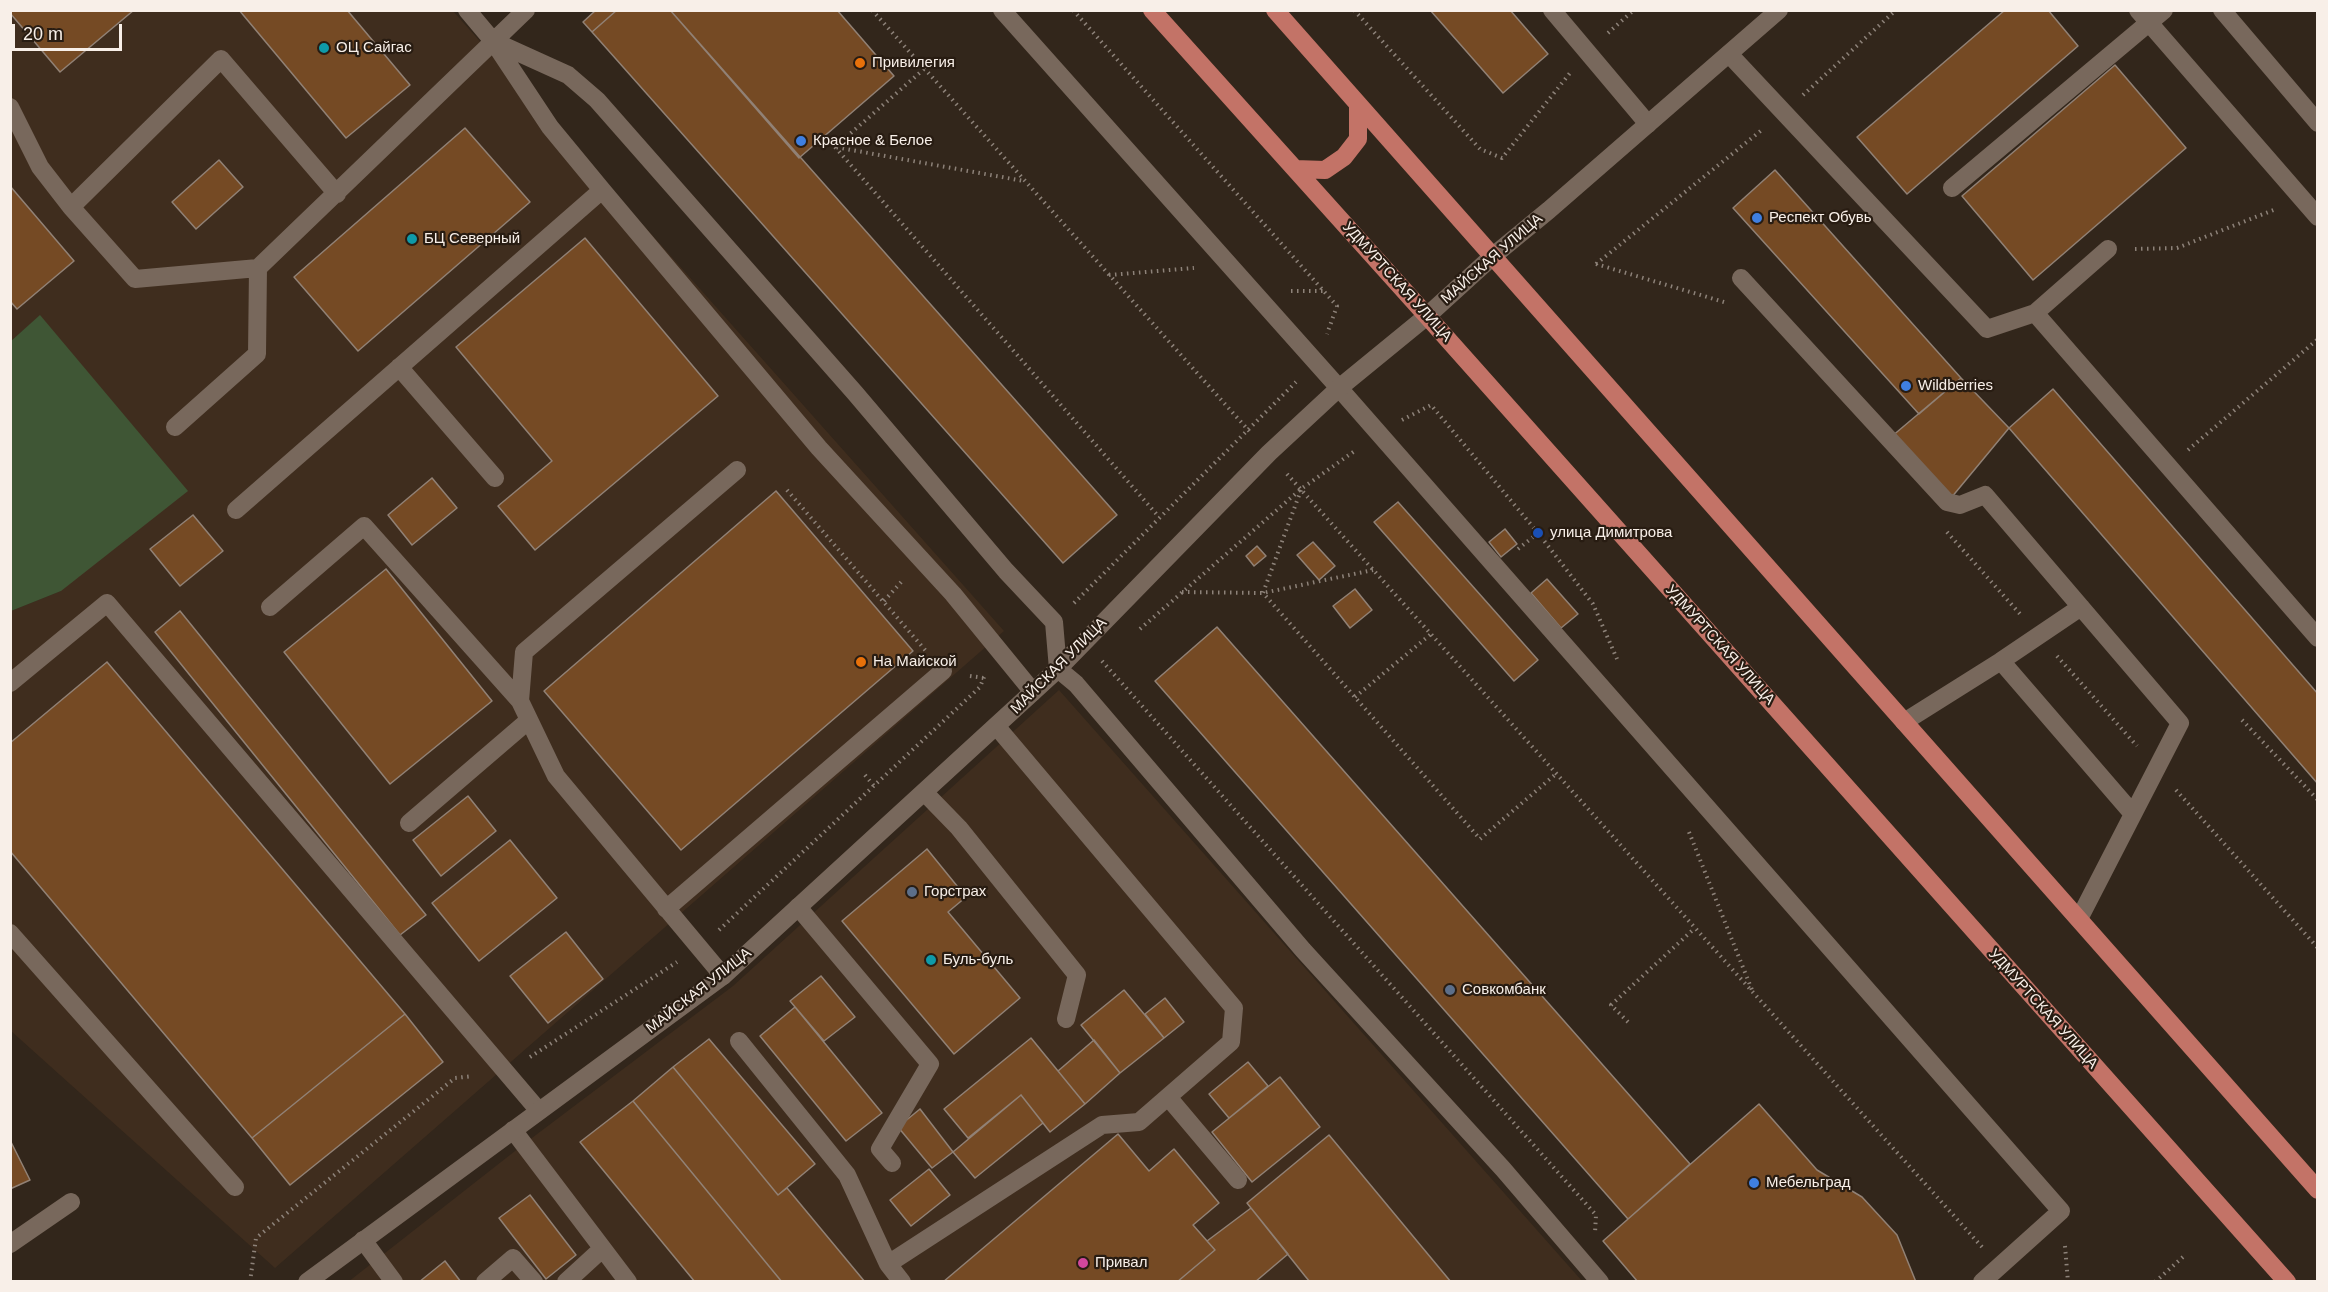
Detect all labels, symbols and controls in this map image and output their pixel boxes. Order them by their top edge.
scale bar [15,12,124,50]
text: 20 m [23,24,63,44]
place label: ОЦ Сайгас [336,39,412,57]
marker: ОЦ Сайгас [317,41,331,55]
place label: Привилегия [872,54,955,72]
marker: Привилегия [853,56,867,70]
place label: Красное & Белое [813,132,933,150]
marker: Красное & Белое [794,134,808,148]
place label: Респект Обувь [1769,209,1872,227]
street label: МАЙСКАЯ УЛИЦА [1438,210,1546,308]
marker: Респект Обувь [1750,211,1764,225]
street label: УДМУРТСКАЯ УЛИЦА [1338,218,1456,346]
place label: БЦ Северный [424,230,520,248]
marker: БЦ Северный [405,232,419,246]
place label: Wildberries [1918,377,1993,395]
marker: Wildberries [1899,379,1913,393]
place label: улица Димитрова [1550,524,1672,542]
marker: улица Димитрова [1531,526,1545,540]
street label: УДМУРТСКАЯ УЛИЦА [1661,581,1779,709]
street label: МАЙСКАЯ УЛИЦА [1007,614,1111,718]
place label: На Майской [873,653,957,671]
marker: На Майской [854,655,868,669]
place label: Горстрах [924,883,986,901]
marker: Горстрах [905,885,919,899]
street label: МАЙСКАЯ УЛИЦА [643,944,755,1038]
street label: УДМУРТСКАЯ УЛИЦА [1984,945,2102,1073]
place label: Буль-буль [943,951,1013,969]
marker: Буль-буль [924,953,938,967]
place label: Совкомбанк [1462,981,1546,999]
marker: Совкомбанк [1443,983,1457,997]
place label: Мебельград [1766,1174,1851,1192]
marker: Мебельград [1747,1176,1761,1190]
place label: Привал [1095,1254,1147,1272]
marker: Привал [1076,1256,1090,1270]

